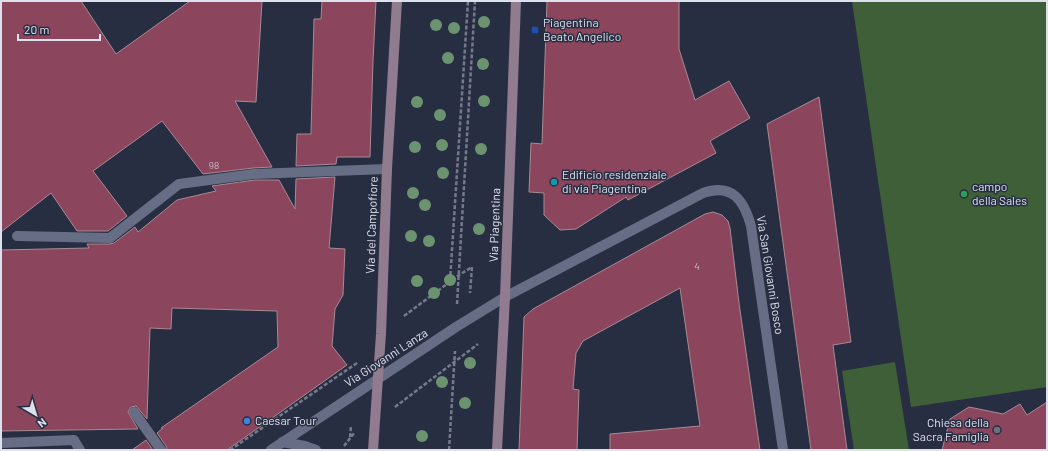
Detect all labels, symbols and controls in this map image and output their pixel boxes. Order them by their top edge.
place label: Piagentina Beato Angelico [543,15,621,43]
scale bar [18,16,100,42]
text: 20 m [24,22,50,36]
marker: Piagentina Beato Angelico [530,25,540,35]
house number: 98 [209,159,219,171]
place label: Edificio residenziale di via Piagentina [562,167,667,195]
street label: Via del Campofiore [362,176,380,274]
marker: Edificio residenziale di via Piagentina [549,177,559,187]
place label: campo della Sales [972,179,1027,207]
street label: Via Piagentina [486,188,502,262]
marker: campo della Sales [959,189,969,199]
street label: Via San Giovanni Bosco [755,214,787,335]
house number: 4 [694,260,700,272]
street label: Via Giovanni Lanza [341,325,430,389]
north arrow [16,395,56,435]
place label: Caesar Tour [255,413,317,427]
place label: Chiesa della Sacra Famiglia [913,415,989,443]
text: N [36,416,49,431]
marker: Caesar Tour [242,416,252,426]
marker: Chiesa della Sacra Famiglia [992,425,1002,435]

